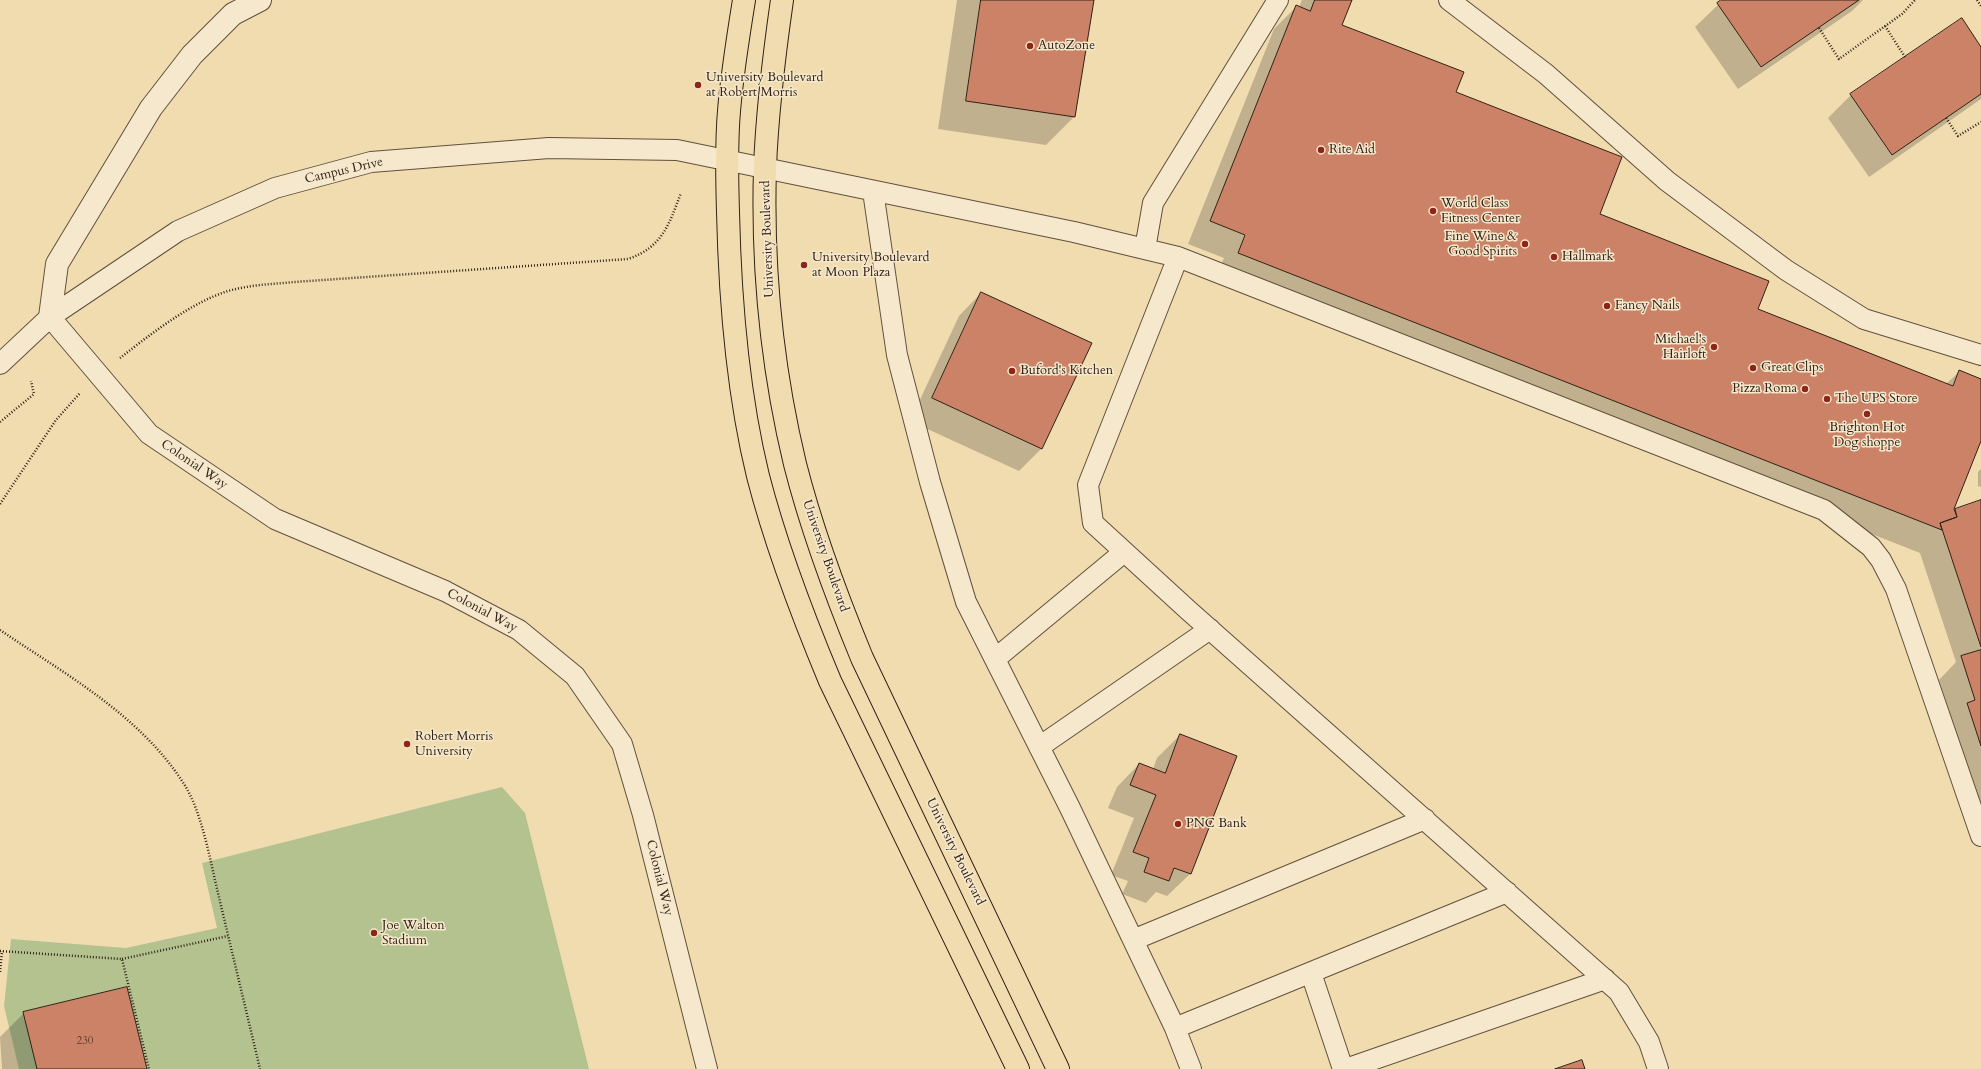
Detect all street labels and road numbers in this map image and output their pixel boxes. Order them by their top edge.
street label: Campus Drive [303,154,385,188]
street label: University Boulevard [758,180,778,298]
street label: Colonial Way [157,437,231,493]
street label: University Boulevard [799,498,851,614]
street label: Colonial Way [444,586,520,636]
street label: University Boulevard [922,796,988,908]
street label: Colonial Way [642,838,676,918]

